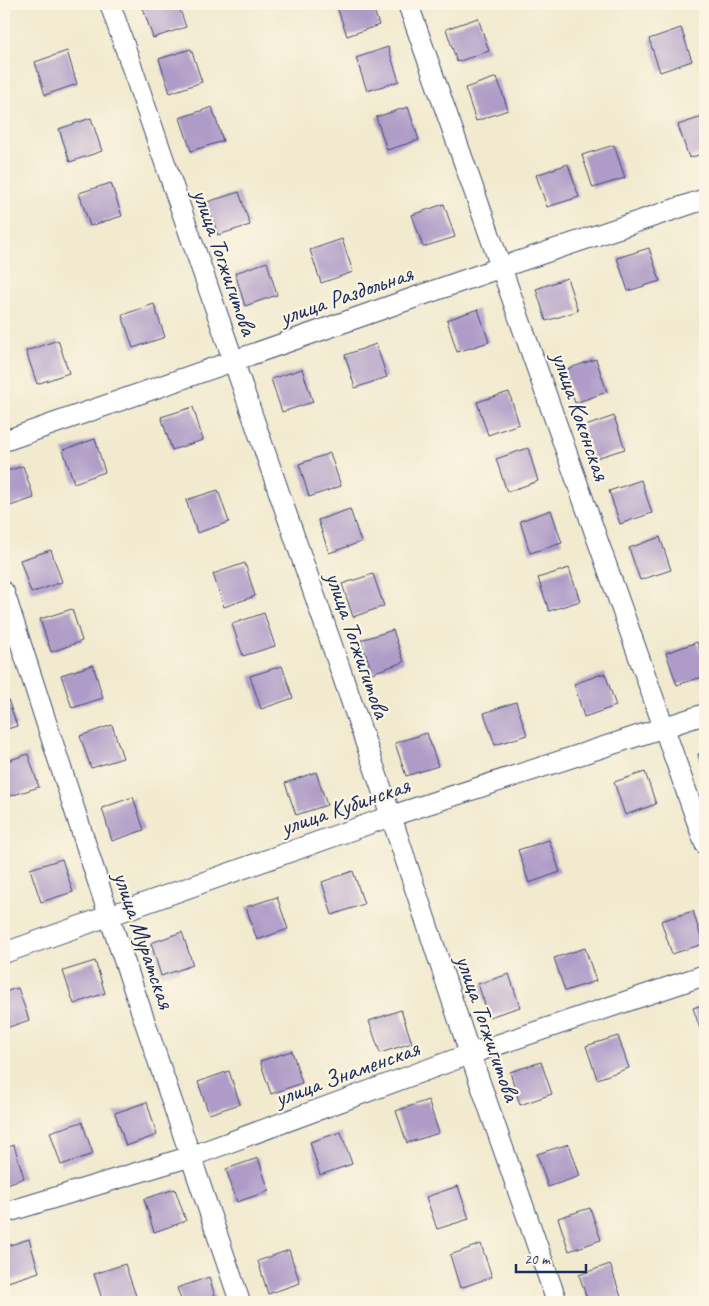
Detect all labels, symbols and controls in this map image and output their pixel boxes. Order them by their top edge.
street label: улица Тогжигитова [185,183,264,340]
street label: улица Раздольная [274,258,418,332]
street label: улица Коконская [544,346,617,485]
street label: улица Тогжигитова [318,566,397,723]
street label: улица Кубинская [275,769,415,843]
street label: улица Муратская [106,866,182,1014]
street label: улица Тогжигитова [448,949,527,1106]
street label: улица Знаменская [269,1033,425,1114]
scale bar [516,1241,586,1273]
text: 20 m [524,1250,551,1269]

